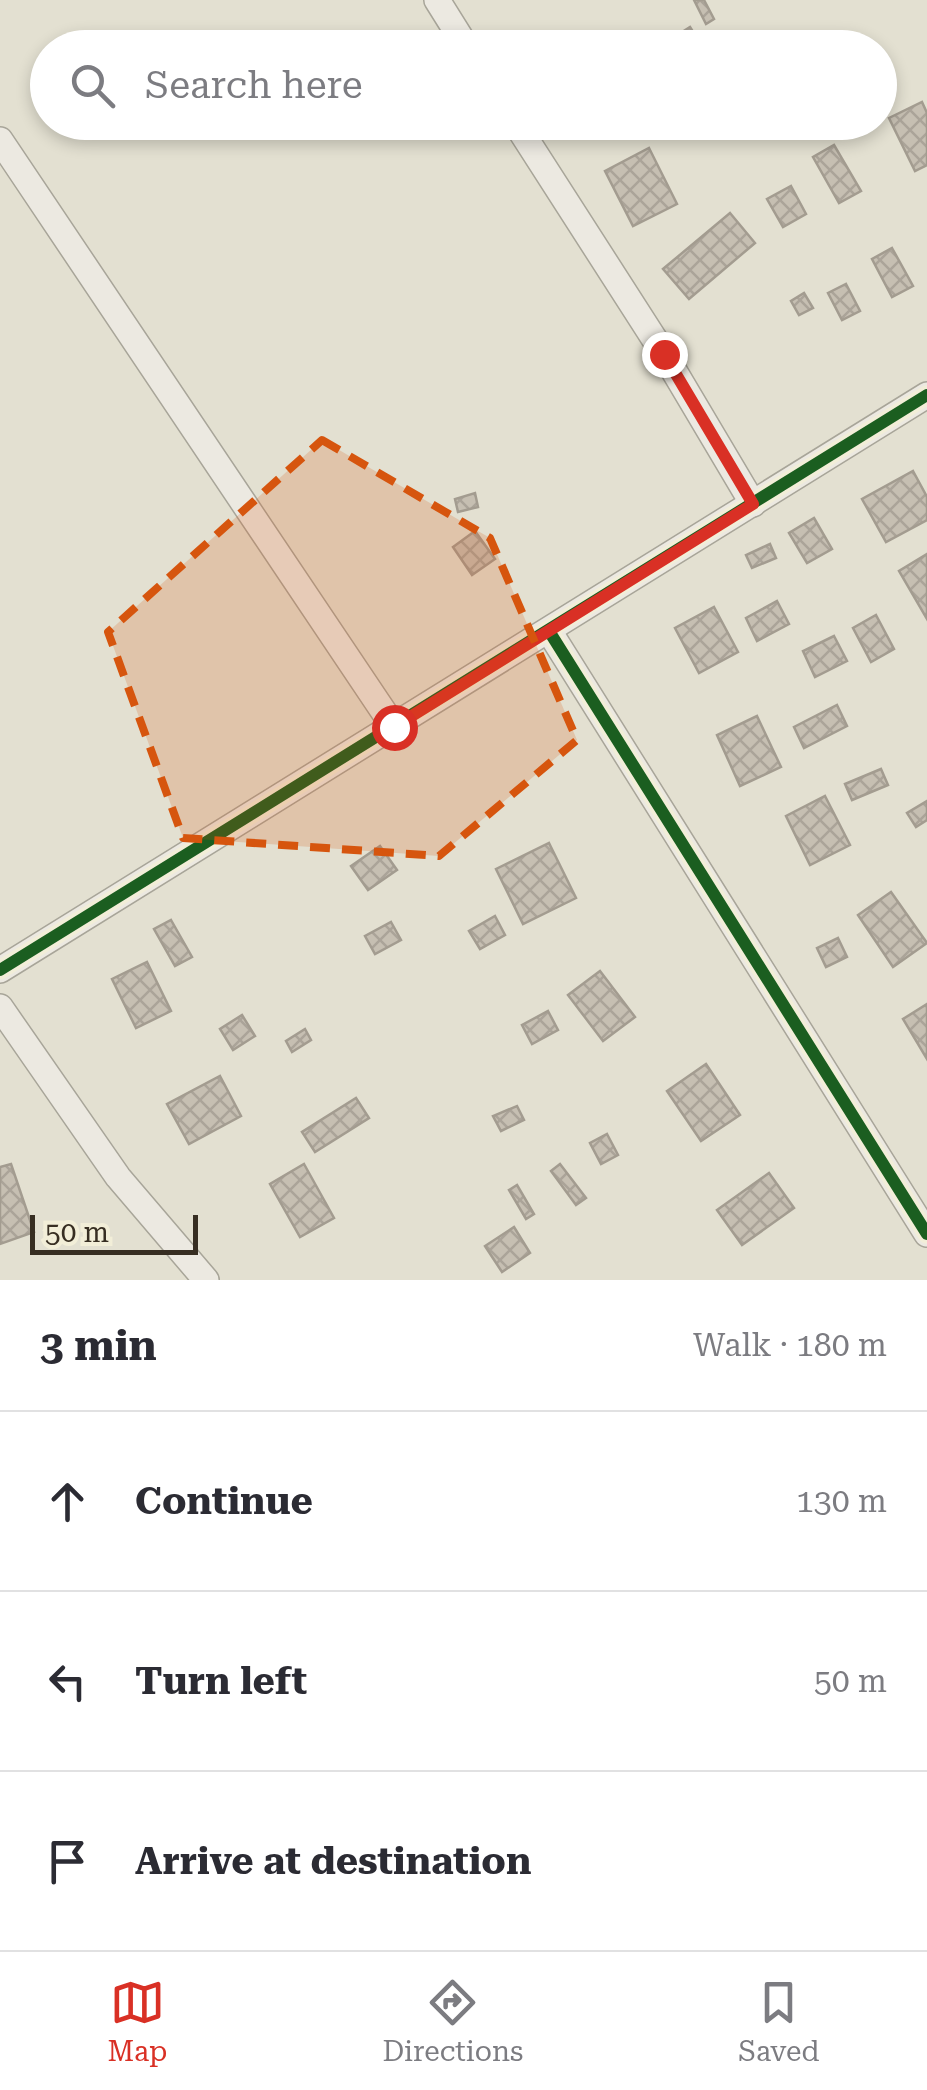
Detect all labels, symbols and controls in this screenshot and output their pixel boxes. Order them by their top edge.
search box [30,30,897,140]
icon: search [65,58,120,113]
text: Search here [145,63,363,107]
route end [642,332,688,378]
route start [372,705,418,751]
scale bar [30,1210,198,1254]
text: 50 m [45,1216,109,1249]
text: 3 min [40,1321,157,1370]
text: Walk · 180 m [693,1326,887,1364]
icon: ahead [40,1474,95,1529]
text: Continue [135,1479,313,1523]
text: 130 m [796,1482,887,1520]
icon: left [40,1654,95,1709]
text: Turn left [135,1659,307,1703]
text: 50 m [814,1662,887,1700]
icon: arrive [40,1834,95,1889]
text: Arrive at destination [135,1839,531,1883]
tab: Map [108,1975,167,2068]
tab: Directions [382,1975,523,2068]
tab: Saved [738,1975,820,2068]

